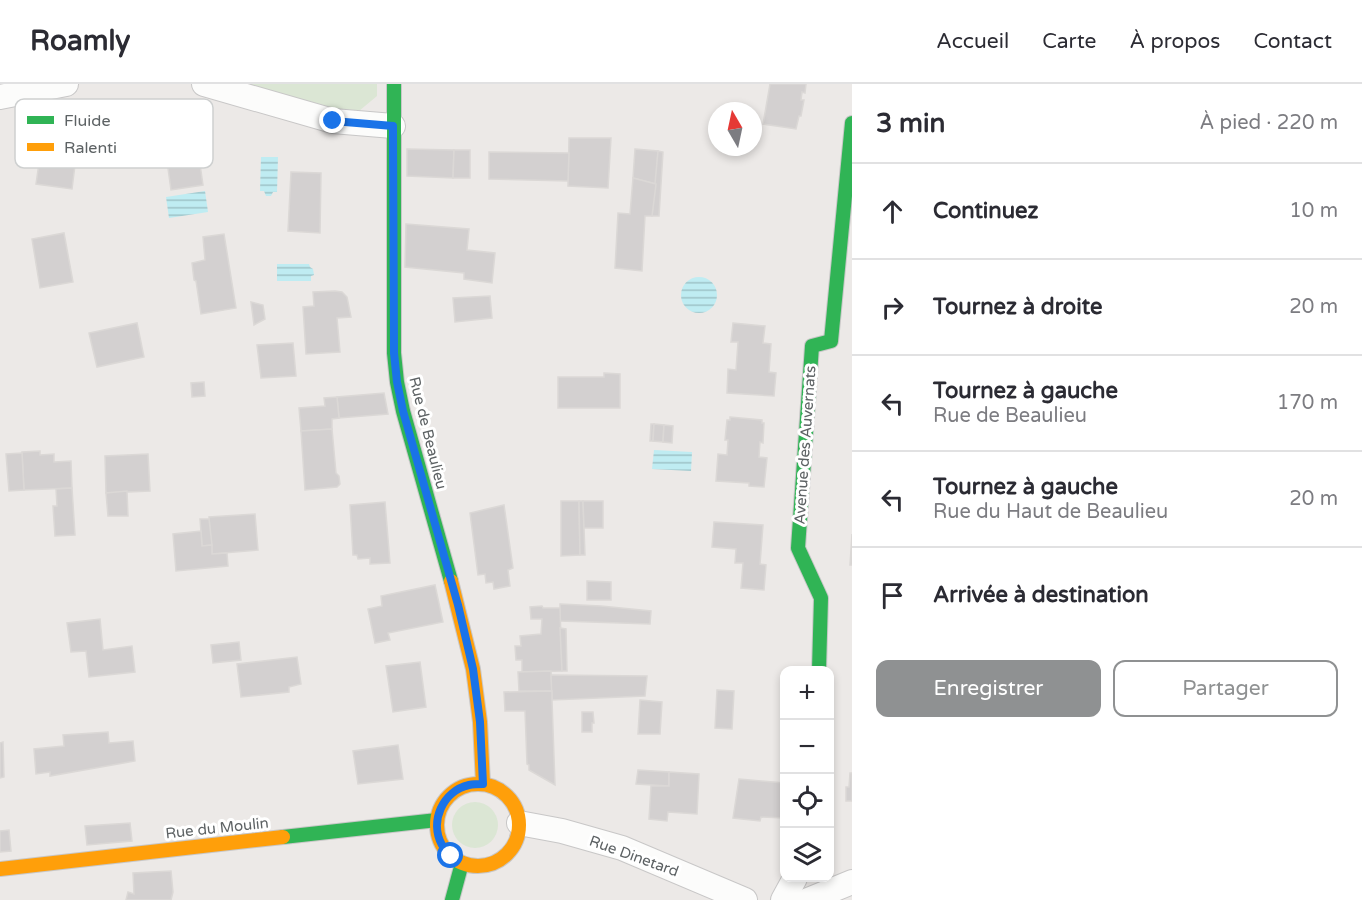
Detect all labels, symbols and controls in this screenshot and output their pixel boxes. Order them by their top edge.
text: Roamly [30,24,130,58]
text: Accueil [936,29,1009,54]
text: Carte [1042,29,1096,54]
text: À propos [1129,29,1220,54]
text: Contact [1253,29,1332,54]
legend [15,99,213,168]
north arrow [708,102,762,156]
route end [319,107,345,133]
text: 3 min [876,108,945,139]
text: Fluide [64,111,110,131]
text: À pied · 220 m [1200,111,1338,135]
text: Ralenti [64,138,117,158]
icon: ahead [876,195,909,228]
text: Continuez [933,198,1038,224]
text: 10 m [1289,199,1338,223]
icon: right [876,291,909,324]
text: Tournez à droite [933,294,1102,320]
text: 20 m [1289,295,1338,319]
street label: Avenue des Auvernats [790,365,820,525]
street label: Rue de Beaulieu [405,375,451,491]
text: Tournez à gauche [933,378,1118,404]
icon: left [876,387,909,420]
text: 170 m [1277,391,1338,415]
text: Rue de Beaulieu [933,404,1087,428]
text: Tournez à gauche [933,474,1118,500]
icon: left [876,483,909,516]
text: 20 m [1289,487,1338,511]
text: Rue du Haut de Beaulieu [933,500,1168,524]
icon: arrive [876,579,909,612]
text: Arrivée à destination [933,582,1149,608]
button: Enregistrer [876,660,1101,717]
button: Partager [1113,660,1338,717]
map controls [780,666,834,882]
button: + [780,666,834,720]
button: − [780,720,834,774]
button: locate [780,774,834,828]
street label: Rue du Moulin [164,814,270,842]
button: layers [780,828,834,882]
street label: Rue Dinetard [587,831,681,881]
route start [437,842,463,868]

